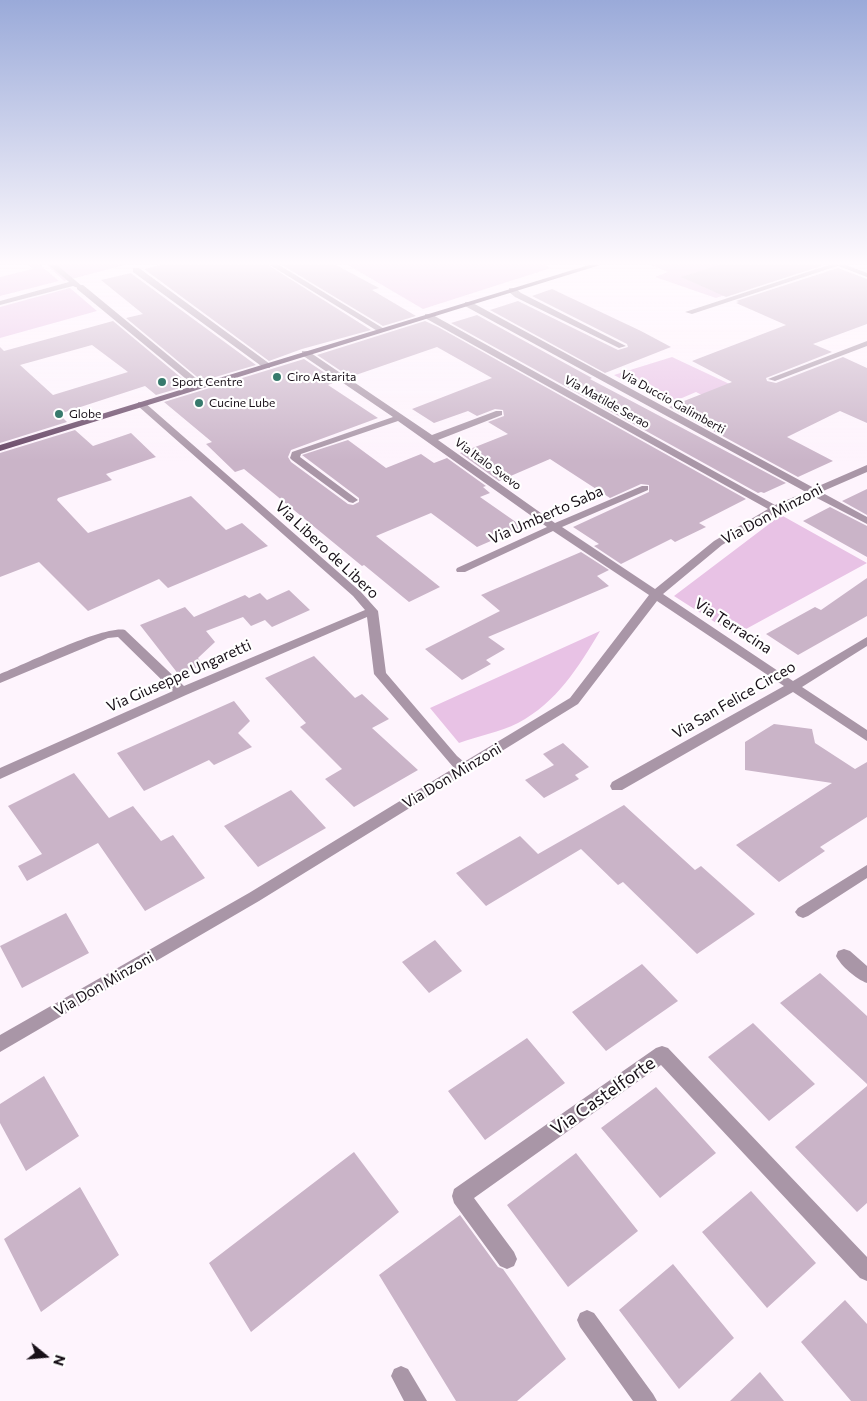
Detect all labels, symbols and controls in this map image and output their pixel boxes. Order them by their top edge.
street label: Via Duccio Galimberti [618,367,728,437]
place label: Ciro Astarita [287,370,356,384]
marker: Ciro Astarita [271,371,283,383]
street label: Via Matilde Serao [562,373,652,431]
place label: Sport Centre [172,375,243,389]
marker: Sport Centre [156,376,168,388]
place label: Cucine Lube [209,396,275,410]
marker: Cucine Lube [193,397,205,409]
place label: Globe [69,407,101,421]
marker: Globe [53,408,65,420]
street label: Via Italo Svevo [452,435,524,493]
street label: Via Don Minzoni [718,480,826,548]
street label: Via Umberto Saba [486,482,606,548]
street label: Via Libero de Libero [271,497,383,603]
street label: Via Terracina [691,594,775,658]
street label: Via Giuseppe Ungaretti [104,636,254,716]
street label: Via San Felice Circeo [669,657,799,743]
street label: Via Don Minzoni [399,739,505,813]
street label: Via Don Minzoni [51,948,157,1020]
street label: Via Castelforte [547,1052,659,1140]
north arrow [20,1331,70,1381]
text: N [50,1353,69,1368]

